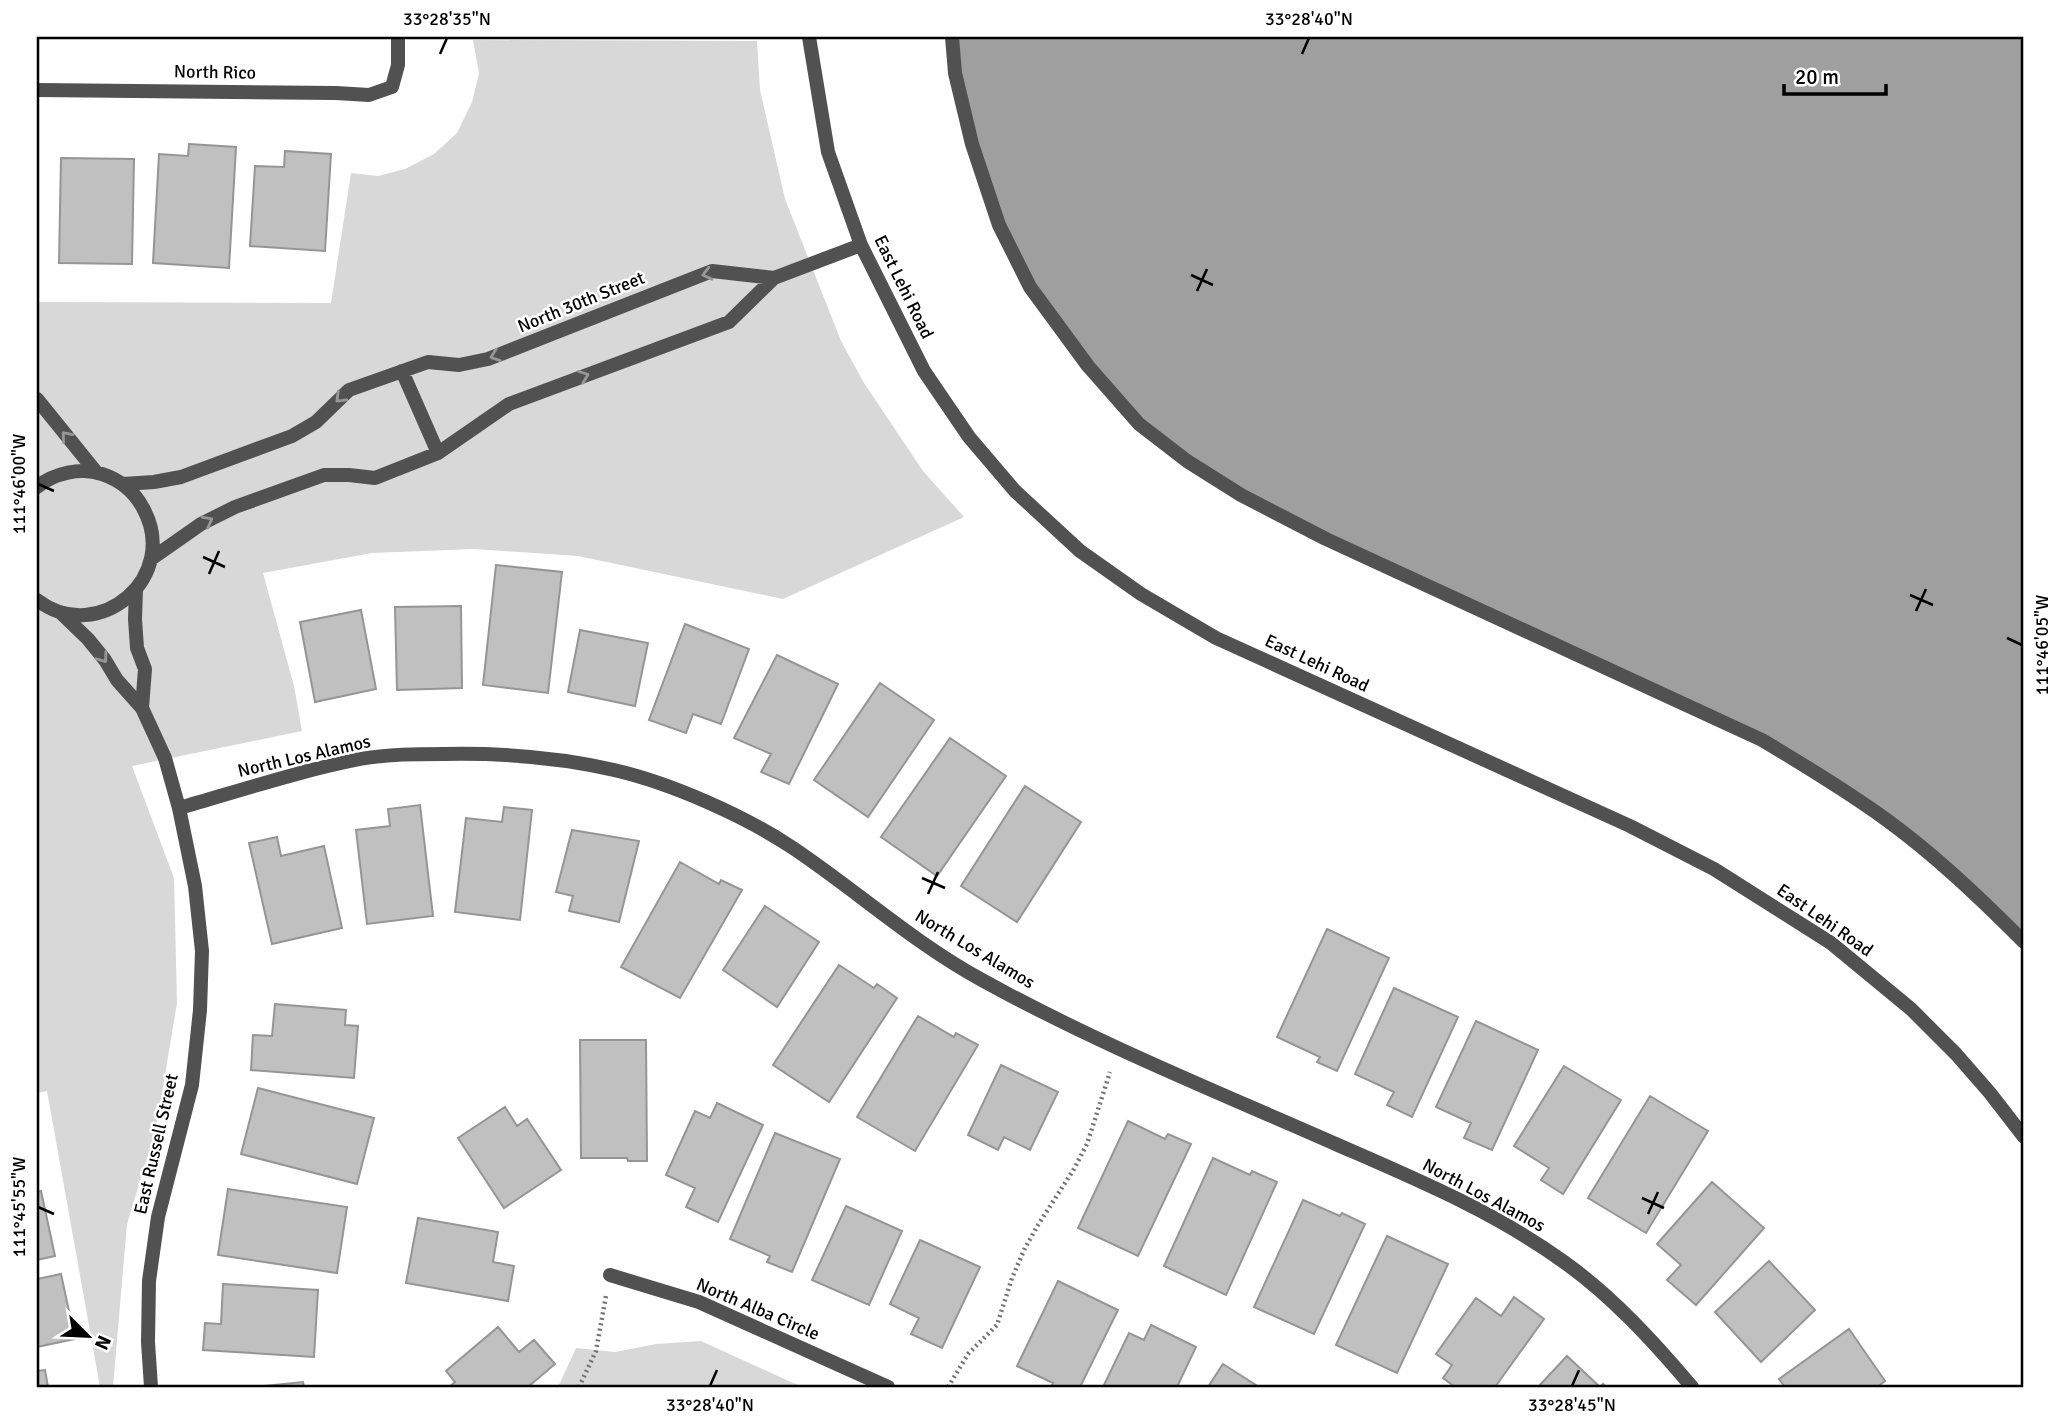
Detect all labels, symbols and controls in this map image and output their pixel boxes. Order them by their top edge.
text: 33°28'35"N [403,8,491,30]
text: 33°28'40"N [1265,8,1353,30]
scale bar [1784,52,1886,96]
street label: North Rico [174,60,256,84]
text: 20 m [1795,64,1839,90]
street label: East Lehi Road [869,232,939,342]
one-way arrow [702,266,714,280]
street label: North 30th Street [514,267,648,337]
one-way arrow [490,348,502,362]
one-way arrow [578,371,590,385]
one-way arrow [335,390,348,402]
one-way arrow [62,431,74,444]
text: 111°46'00"W [8,434,30,534]
one-way arrow [201,516,213,529]
text: 111°46'05"W [2031,595,2053,695]
street label: East Lehi Road [1261,629,1373,697]
one-way arrow [94,650,107,663]
street label: North Los Alamos [235,730,373,782]
street label: East Lehi Road [1773,879,1877,961]
street label: North Los Alamos [911,905,1039,993]
street label: East Russell Street [129,1072,183,1216]
street label: North Los Alamos [1419,1153,1549,1237]
text: 111°45'55"W [8,1157,30,1257]
street label: North Alba Circle [693,1273,823,1345]
north arrow [52,1302,122,1372]
text: N [89,1332,116,1353]
text: 33°28'40"N [666,1394,754,1416]
text: 33°28'45"N [1528,1394,1616,1416]

